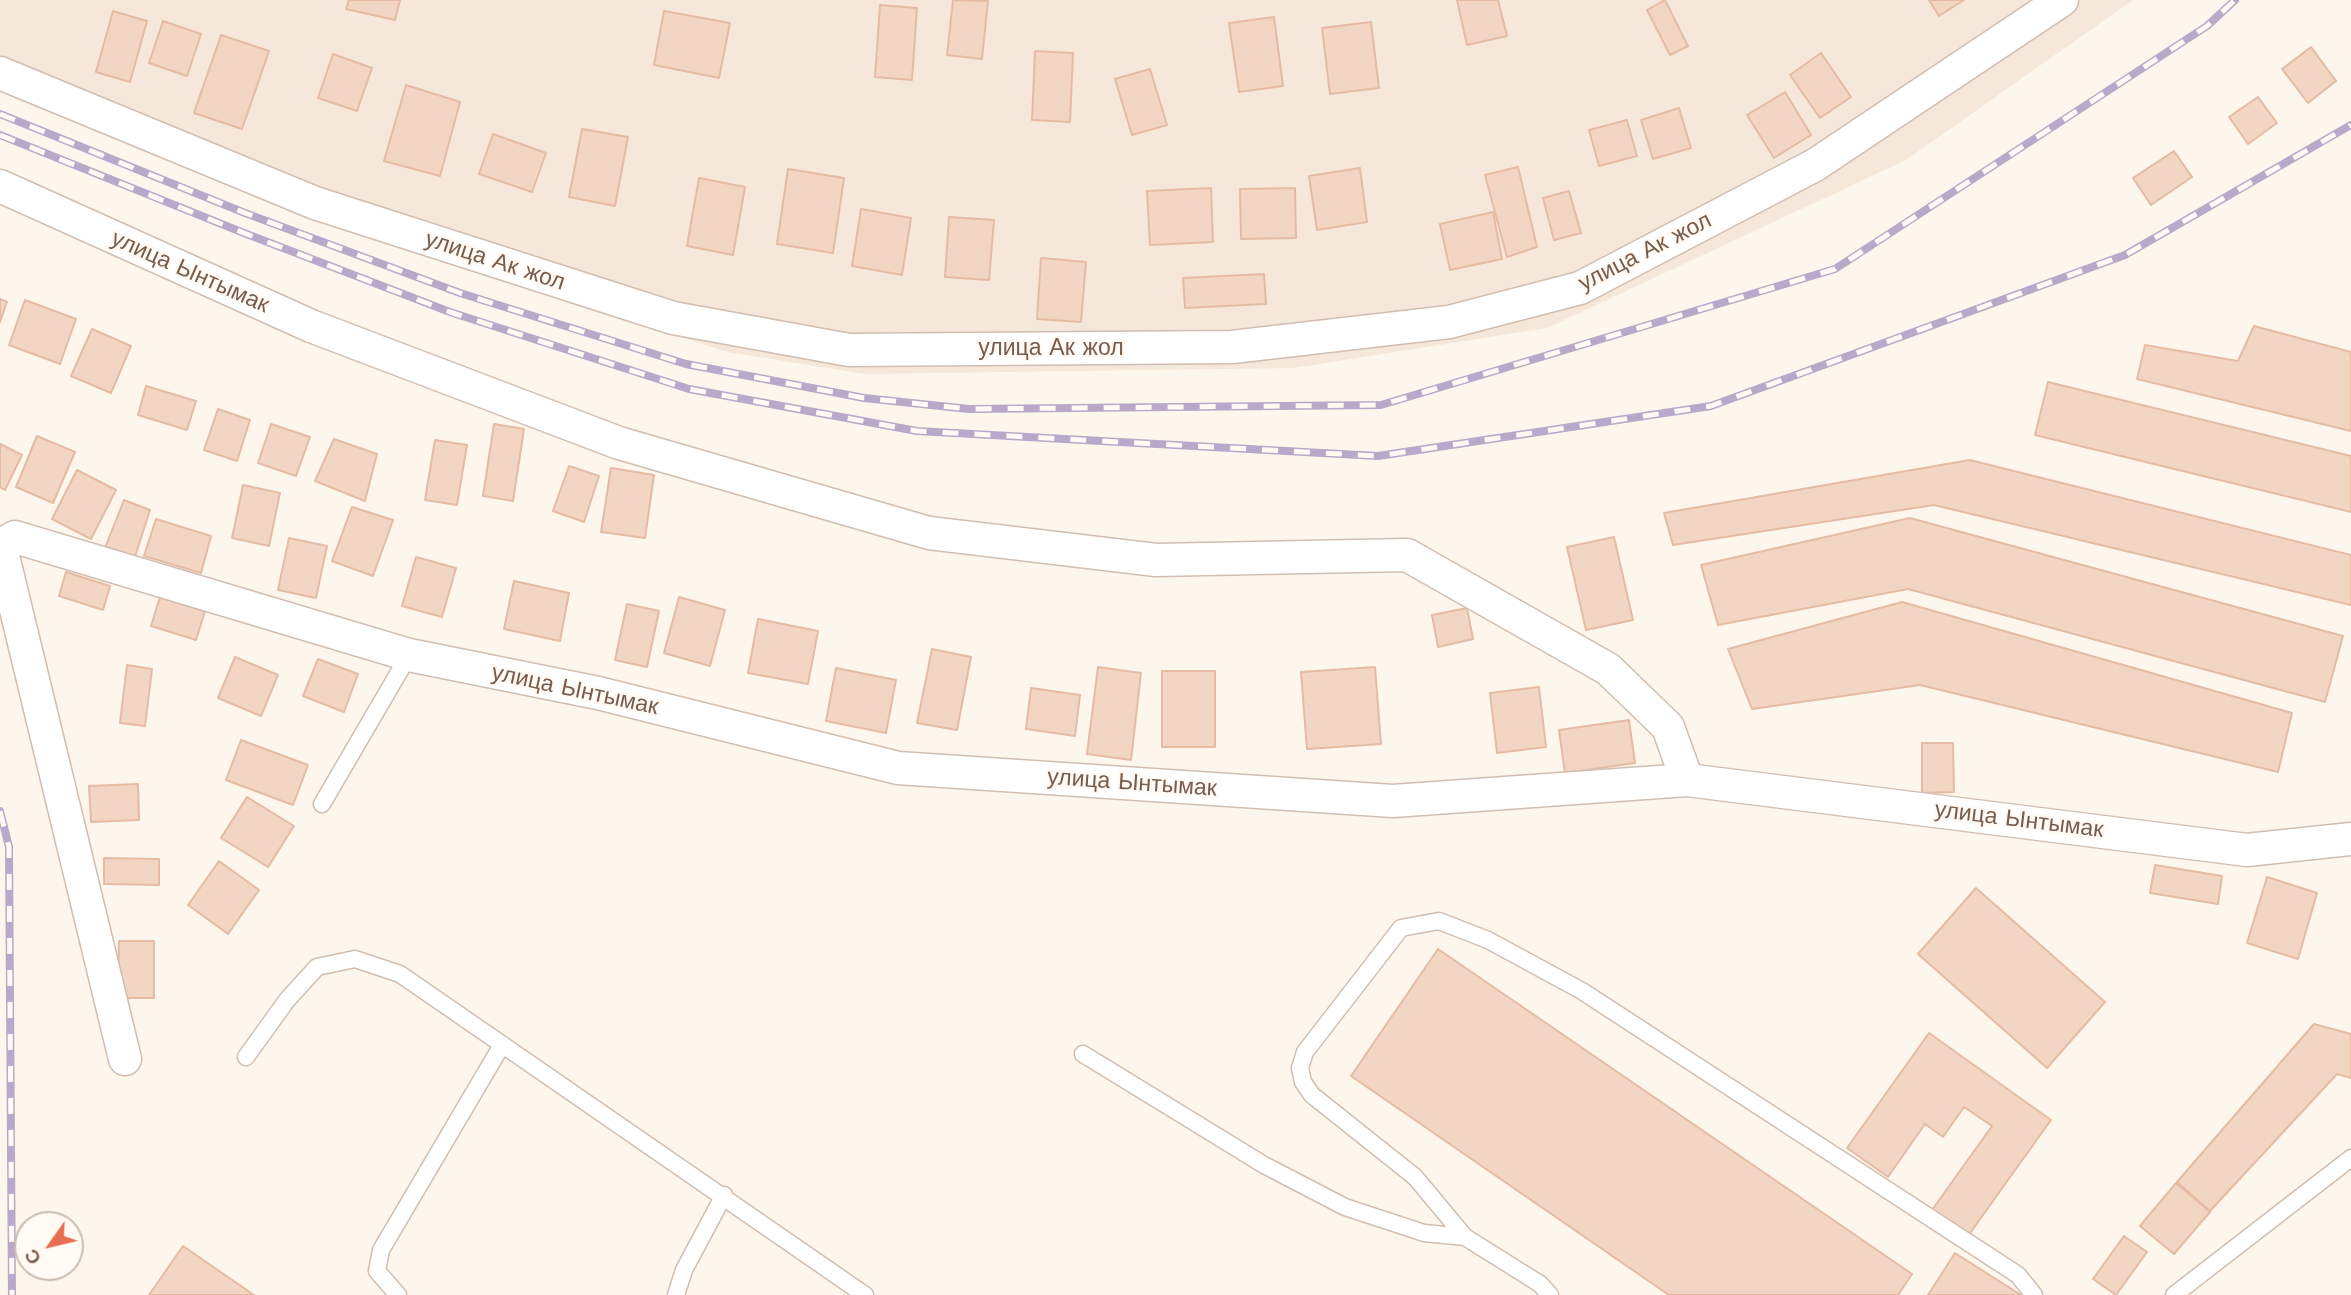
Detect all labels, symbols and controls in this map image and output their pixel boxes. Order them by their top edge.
street label: улица Ак жол [1574,207,1716,297]
street label: улица Ынтымак [107,225,273,319]
street label: улица Ак жол [422,225,568,297]
street label: улица Ак жол [978,334,1124,362]
street label: улица Ынтымак [489,659,661,721]
street label: улица Ынтымак [1046,763,1218,803]
street label: улица Ынтымак [1933,796,2105,844]
north arrow [14,1211,84,1281]
text: С [19,1245,46,1269]

